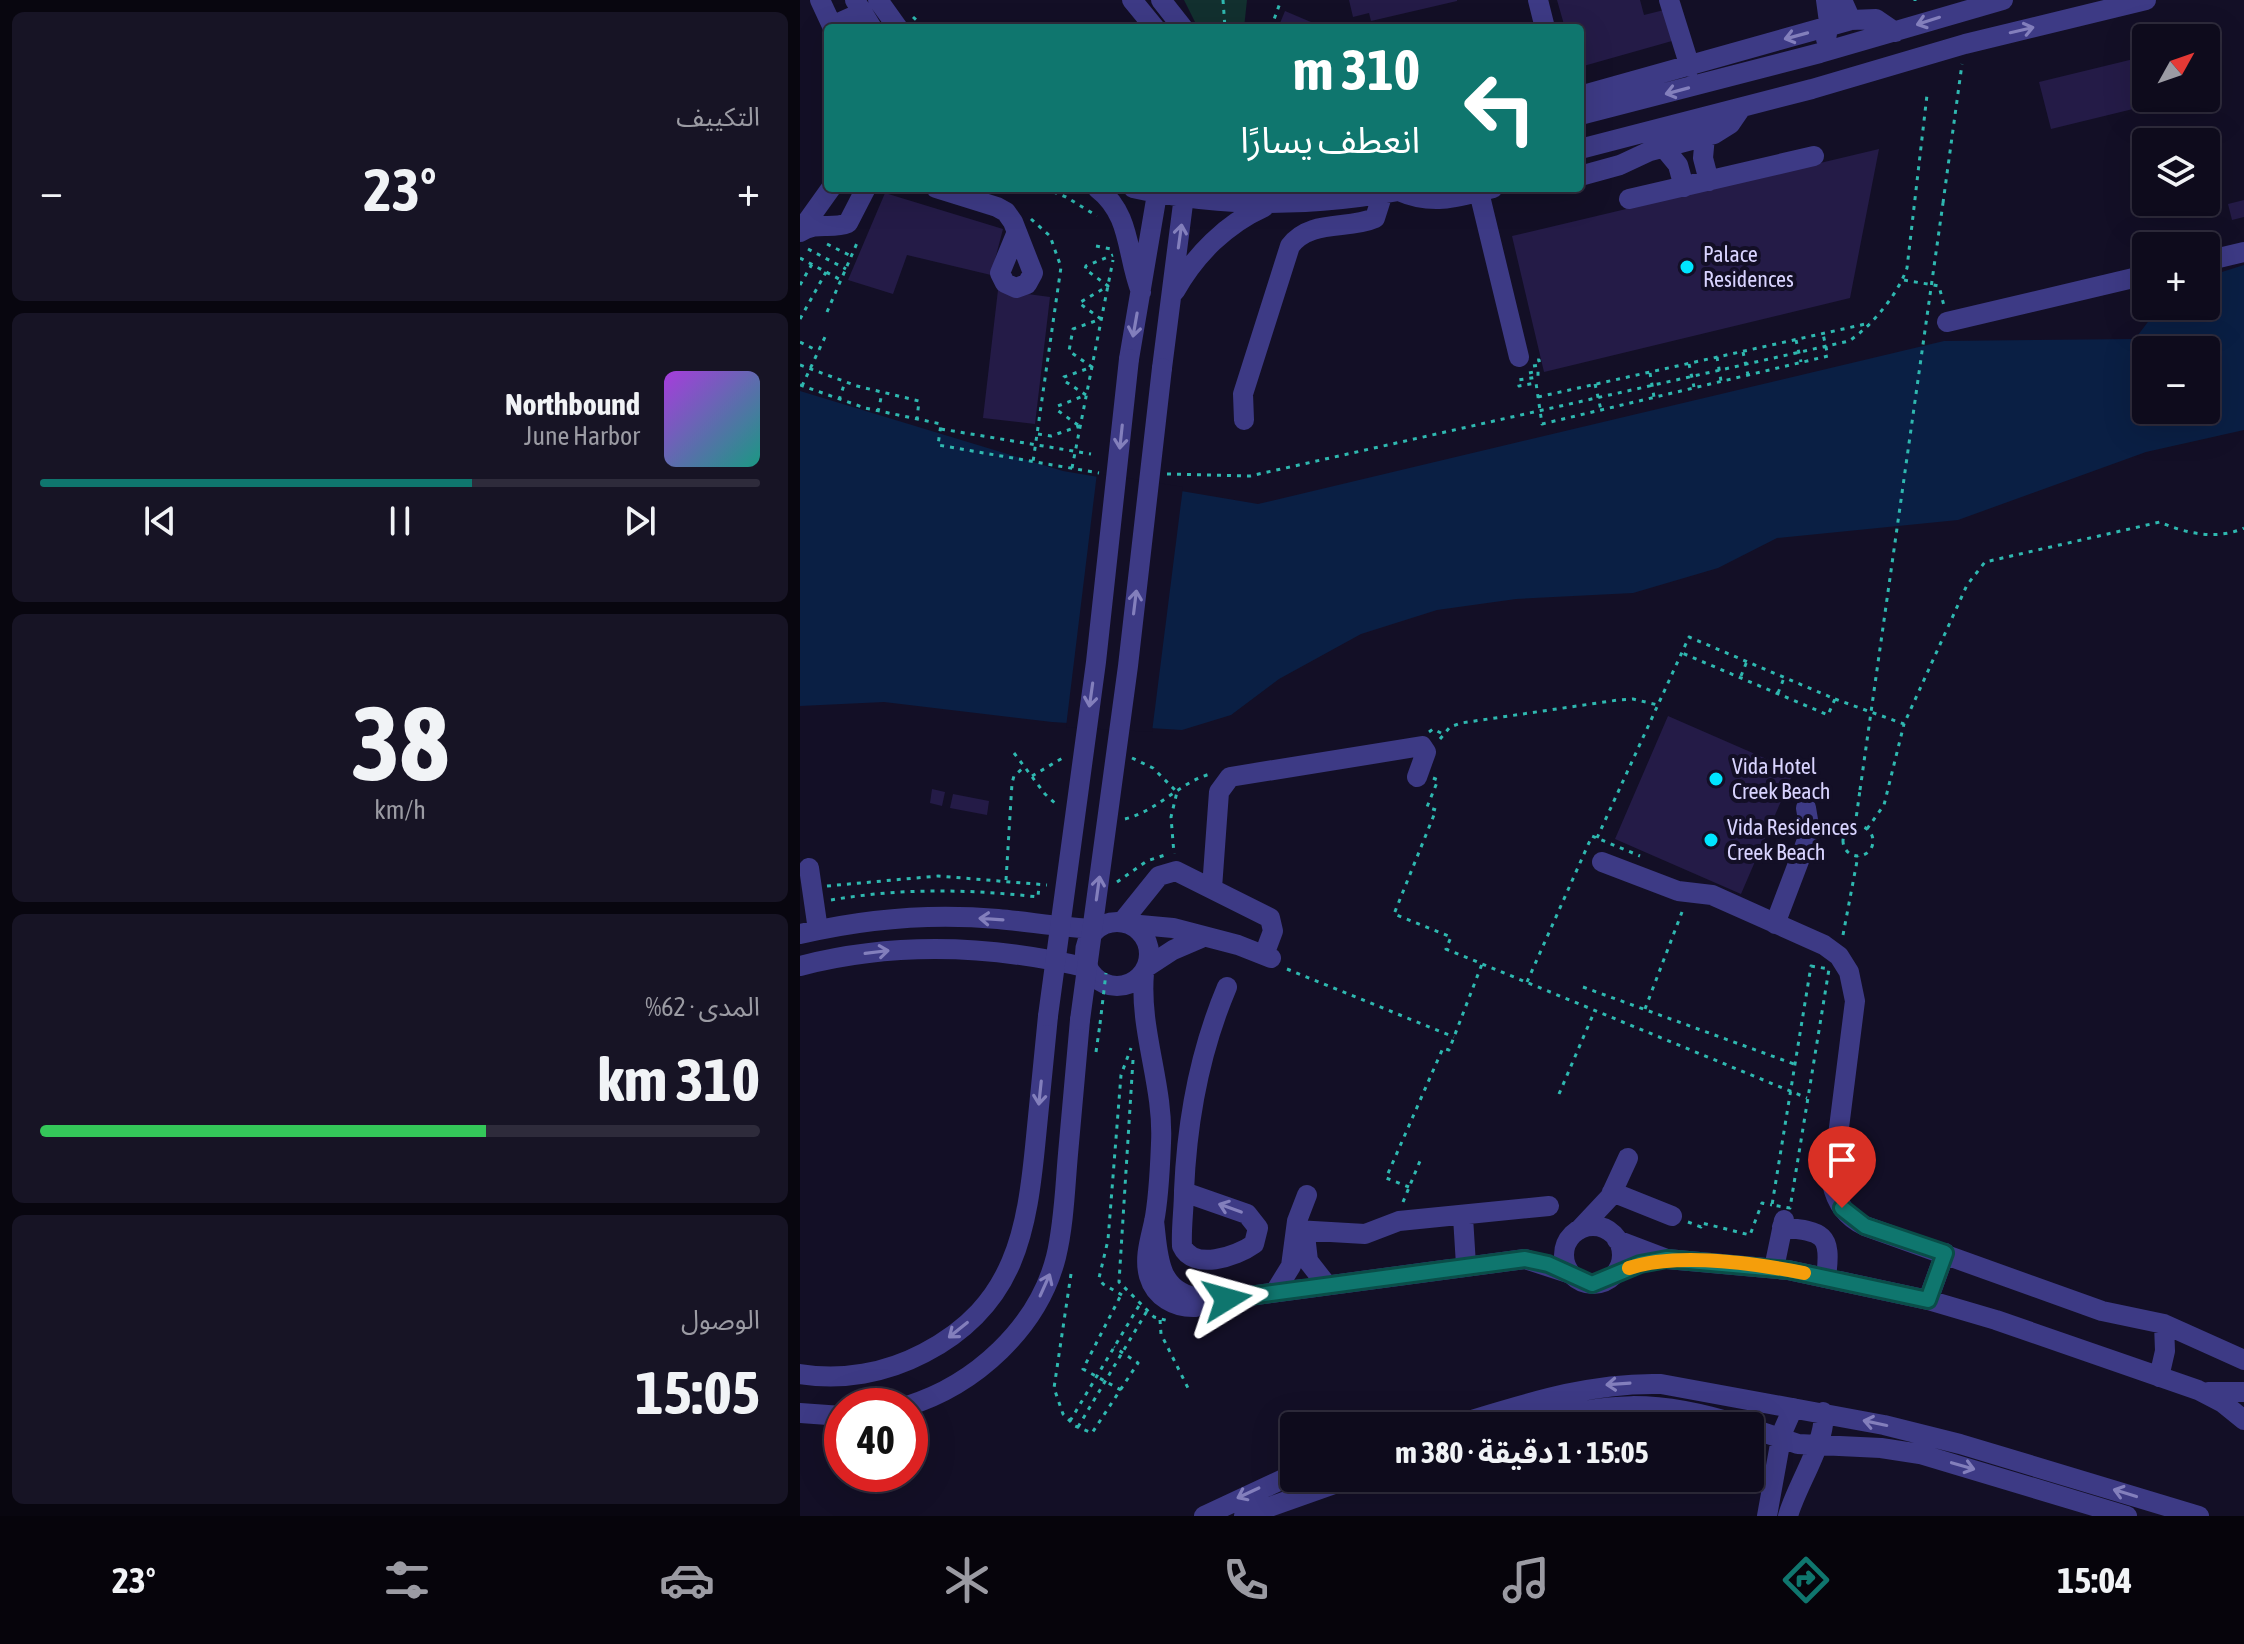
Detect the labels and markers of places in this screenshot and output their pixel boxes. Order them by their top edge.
place label: Palace Residences [1703,241,1794,292]
marker: Palace Residences [1678,258,1696,276]
place label: Vida Hotel Creek Beach [1732,753,1830,804]
marker: Vida Hotel Creek Beach [1707,770,1725,788]
place label: Vida Residences Creek Beach [1727,814,1858,865]
marker: Vida Residences Creek Beach [1702,831,1720,849]
pin [1808,1126,1876,1208]

